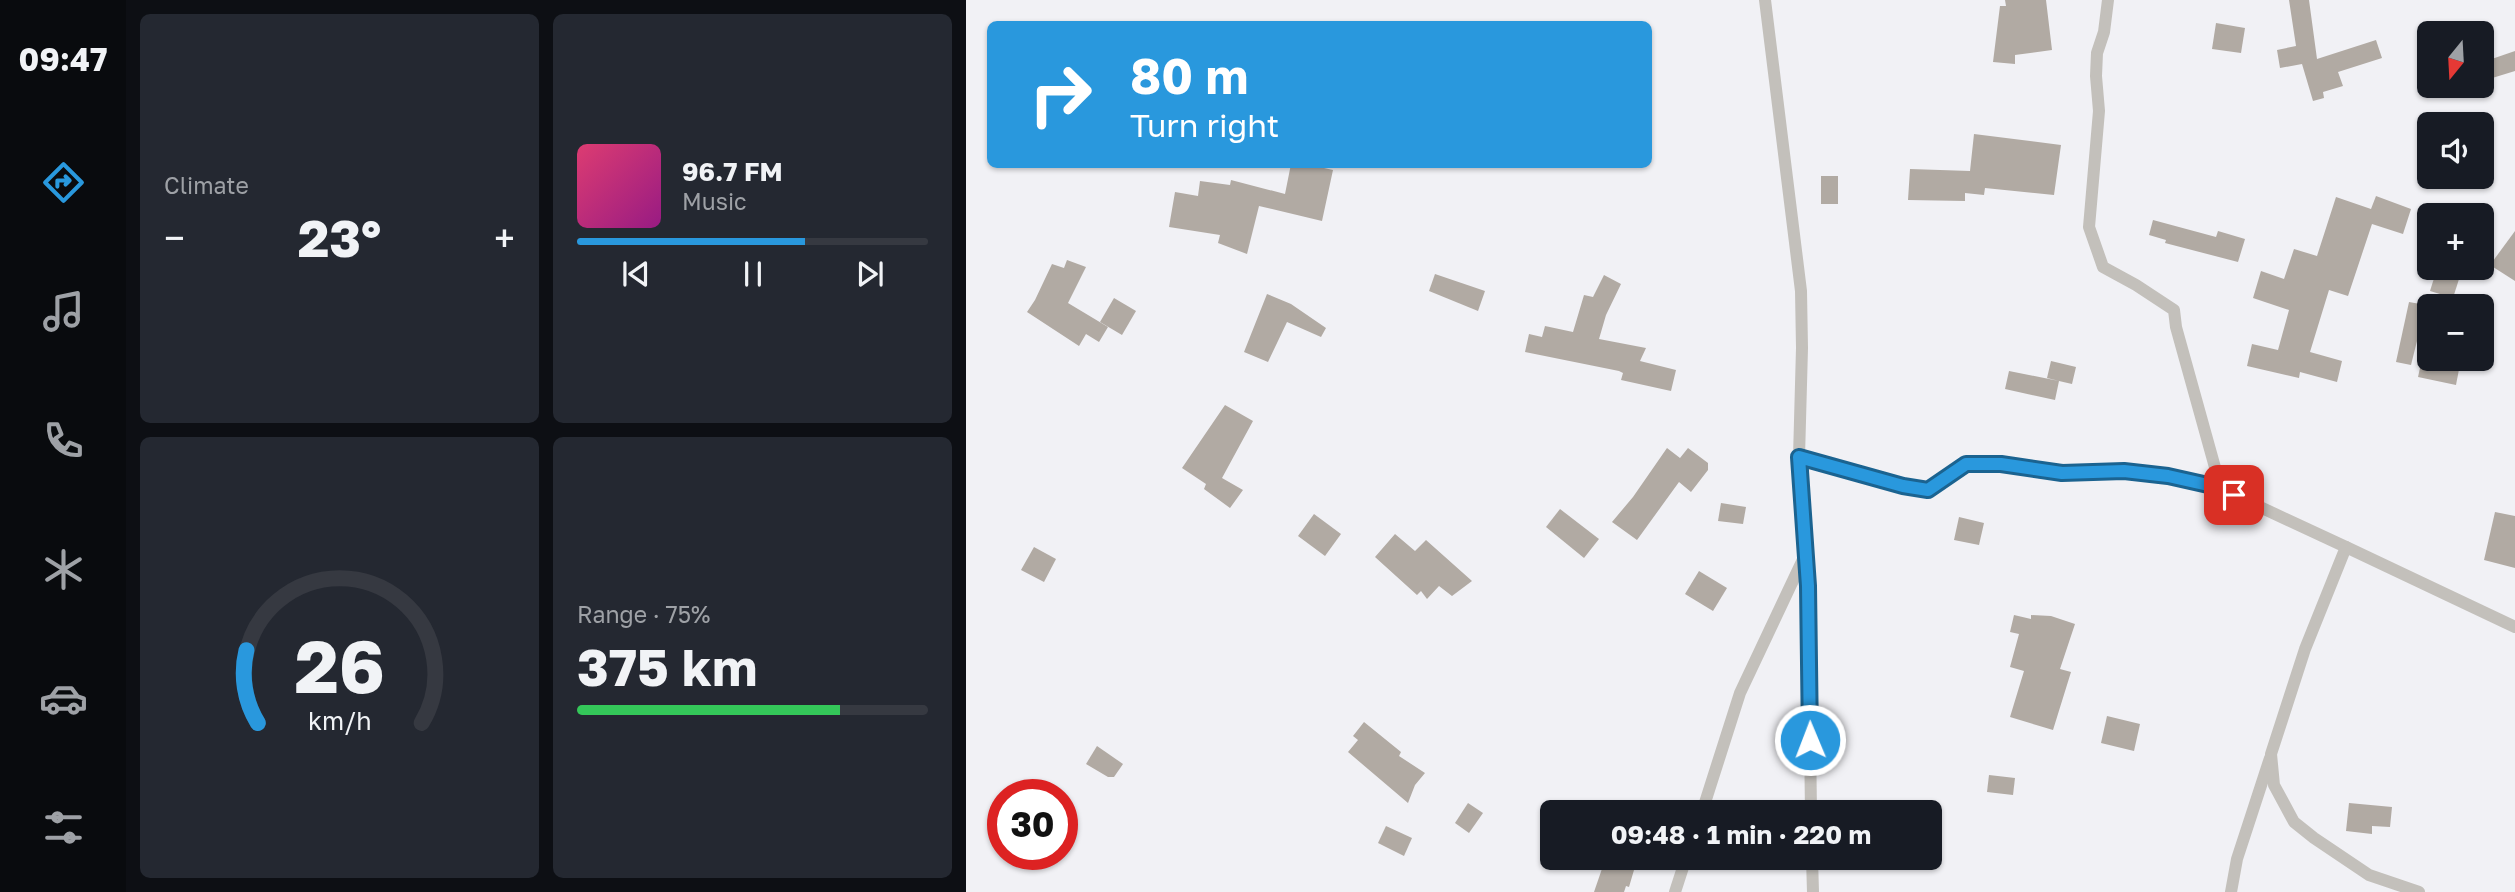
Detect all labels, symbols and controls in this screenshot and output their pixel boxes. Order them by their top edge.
north arrow [2417,21,2494,98]
map controls [2417,21,2494,371]
text: 09:47 [19,40,107,78]
text: 80 m [1130,46,1248,105]
icon: right [1015,49,1106,140]
text: Turn right [1130,106,1279,144]
button: sound [2417,112,2494,189]
text: 96.7 FM [682,156,783,187]
icon: directions [39,158,88,207]
text: Climate [164,171,249,199]
text: Music [682,187,747,215]
button: + [2417,203,2494,280]
text: 23° [298,206,381,268]
text: − [164,215,185,260]
text: + [494,215,515,260]
icon: previous [617,255,655,293]
icon: pause [734,255,772,293]
icon: next [851,255,889,293]
icon: music [39,287,88,336]
button: − [2417,294,2494,371]
icon: phone [39,416,88,465]
pin [2204,465,2264,525]
icon: arrive [2215,476,2253,514]
icon: climate [39,545,88,594]
text: Range · 75% [577,600,710,628]
text: 26 [294,623,385,710]
text: 375 km [577,635,757,697]
icon: car [39,674,88,723]
position arrow [1773,703,1847,777]
text: km/h [308,705,371,736]
speed limit sign: 30 [987,779,1078,870]
icon: filters [39,803,88,852]
text: 09:48 · 1 min · 220 m [1611,819,1871,850]

